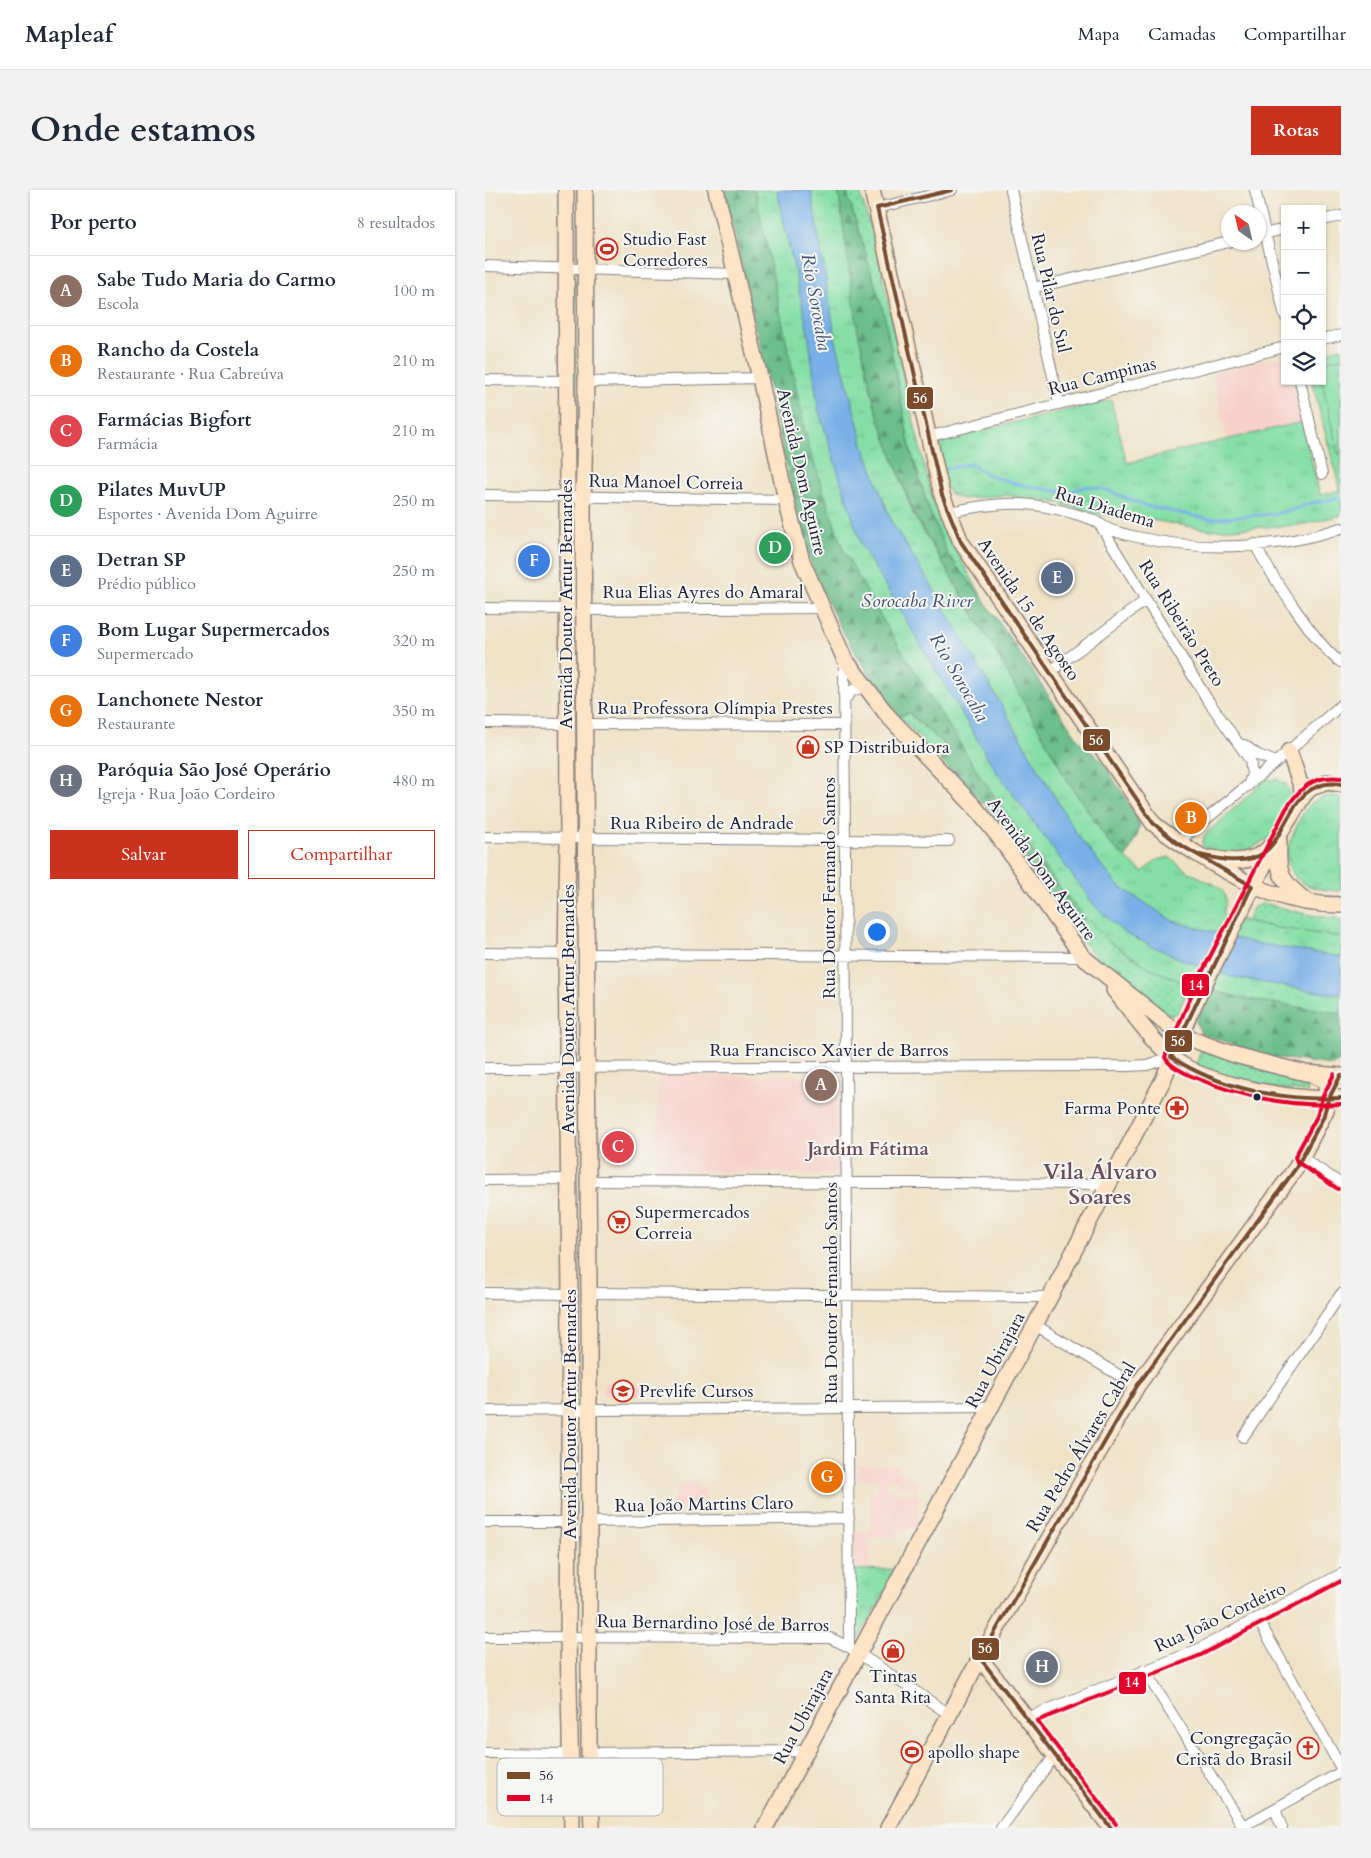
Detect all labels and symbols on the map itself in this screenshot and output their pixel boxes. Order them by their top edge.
north arrow [1221,205,1266,250]
place label: Studio Fast Corredores [623,227,708,273]
street label: Rua Pilar do Sul [1025,231,1077,356]
sports icon: Studio Fast Corredores [595,237,619,261]
water label: Rio Sorocaba [795,251,837,353]
street label: Rua Campinas [1046,351,1159,402]
street label: Avenida Dom Aguirre [772,386,832,558]
line badge: 56 [906,386,934,410]
text: 56 [913,389,927,408]
street label: Rua Manoel Correia [588,469,744,496]
street label: Avenida Doutor Artur Bernardes [554,479,579,729]
street label: Rua Diadema [1052,480,1158,535]
pin: D [759,529,791,567]
street label: Avenida 15 de Agosto [971,533,1086,686]
pin: F [518,542,550,580]
street label: Rua Ribeirão Preto [1133,555,1231,692]
pin: E [1041,559,1073,597]
street label: Rua Elias Ayres do Amaral [602,580,804,605]
water label: Sorocaba River [861,588,974,614]
water label: Rio Sorocaba [923,628,995,727]
street label: Rua Professora Olímpia Prestes [597,696,833,721]
line badge: 56 [1082,728,1111,752]
text: 56 [1089,731,1103,750]
shop icon: SP Distribuidora [796,735,820,759]
place label: SP Distribuidora [824,735,950,760]
street label: Rua Doutor Fernando Santos [817,777,842,999]
street label: Avenida Dom Aguirre [981,793,1102,946]
pin: B [1175,799,1207,837]
street label: Rua Ribeiro de Andrade [610,811,794,836]
street label: Avenida Doutor Artur Bernardes [556,884,581,1134]
your location [864,919,890,945]
line badge: 14 [1181,973,1210,997]
text: 14 [1189,976,1203,995]
line badge: 56 [1164,1029,1193,1053]
text: 56 [1171,1032,1185,1051]
street label: Rua Francisco Xavier de Barros [709,1038,949,1063]
pin: A [805,1066,837,1104]
unlabelled marker [1252,1092,1262,1102]
place label: Farma Ponte [1064,1096,1161,1121]
pharmacy icon: Farma Ponte [1165,1096,1189,1120]
pin: C [602,1128,634,1166]
district label: Jardim Fátima [804,1136,929,1162]
district label: Vila Álvaro Soares [1043,1157,1157,1212]
street label: Rua Doutor Fernando Santos [819,1182,844,1404]
place label: Supermercados Correia [635,1200,750,1246]
supermarket icon: Supermercados Correia [607,1210,631,1234]
street label: Avenida Doutor Artur Bernardes [558,1289,583,1539]
street label: Rua Ubirajara [960,1307,1031,1413]
street label: Rua Pedro Álvares Cabral [1021,1357,1142,1537]
school or university icon: Prevlife Cursos [611,1379,635,1403]
place label: Prevlife Cursos [639,1379,754,1404]
pin: G [811,1458,843,1496]
street label: Rua João Martins Claro [614,1490,794,1519]
street label: Rua João Cordeiro [1150,1576,1290,1659]
street label: Rua Bernardino José de Barros [597,1609,829,1638]
line badge: 56 [971,1637,1000,1661]
shop icon: Tintas Santa Rita [881,1639,905,1663]
text: 56 [978,1639,992,1658]
pin: H [1026,1648,1058,1686]
street label: Rua Ubirajara [768,1663,839,1769]
place label: Tintas Santa Rita [855,1664,931,1710]
line badge: 14 [1118,1671,1147,1695]
text: 14 [1125,1673,1139,1692]
place label: Congregação Cristã do Brasil [1176,1726,1292,1772]
church icon: Congregação Cristã do Brasil [1296,1736,1320,1760]
sports icon: apollo shape [900,1740,924,1764]
place label: apollo shape [928,1740,1020,1765]
legend [497,1758,663,1816]
text: 56 [539,1766,553,1785]
text: 14 [539,1789,553,1808]

